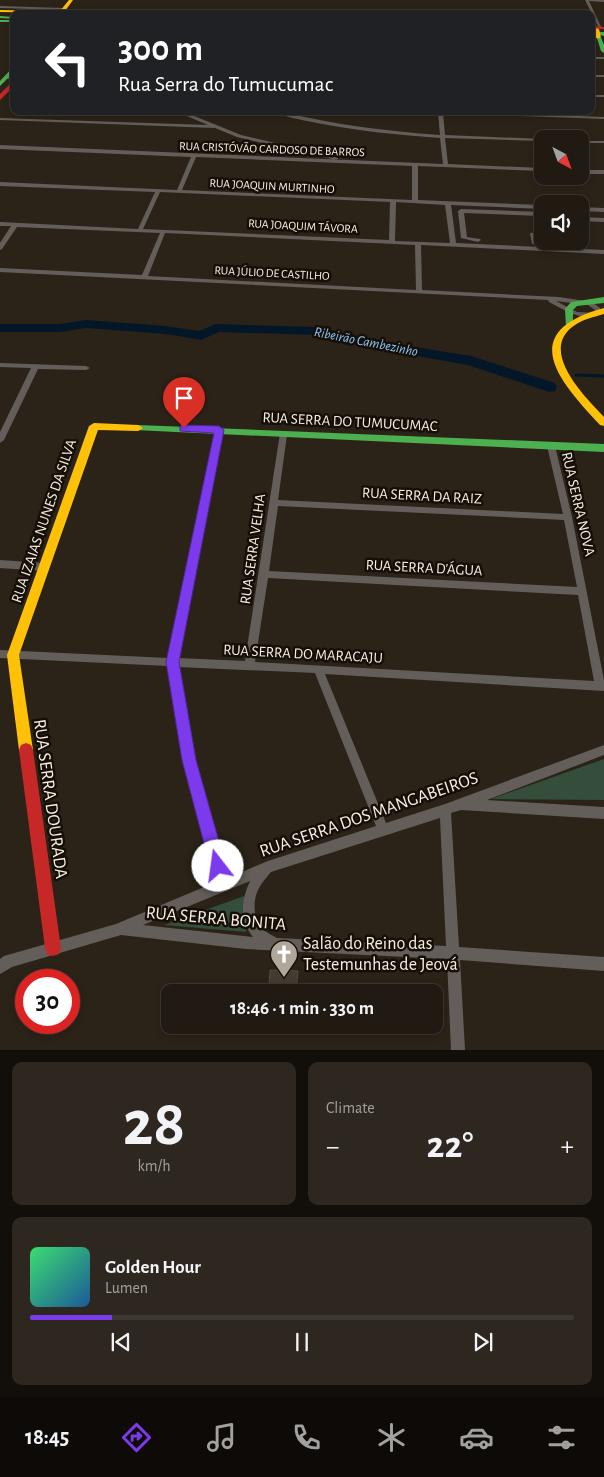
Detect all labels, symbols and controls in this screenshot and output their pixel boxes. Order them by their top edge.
icon: left [35,30,100,95]
text: 300 m [118,32,203,67]
text: Rua Serra do Tumucumac [118,73,333,95]
north arrow [534,130,589,185]
map controls [534,130,589,250]
street label: RUA CRISTÓVÃO CARDOSO DE BARROS [179,138,365,158]
street label: RUA JOAQUIN MURTINHO [209,177,335,196]
button: sound [534,195,589,250]
street label: RUA JOAQUIM TÁVORA [248,216,358,236]
street label: RUA JÚLIO DE CASTILHO [214,263,330,282]
water label: Ribeirão Cambezinho [313,325,419,359]
pin [163,377,205,428]
icon: arrive [170,384,198,412]
street label: RUA SERRA DO TUMUCUMAC [262,410,438,434]
street label: RUA IZAIAS NUNES DA SILVA [9,437,79,605]
street label: RUA SERRA NOVA [559,450,597,558]
street label: RUA SERRA DA RAIZ [362,485,482,507]
street label: RUA SERRA VELHA [238,493,268,605]
street label: RUA SERRA D'ÁGUA [365,555,483,579]
street label: RUA SERRA DO MARACAJU [223,642,383,666]
street label: RUA SERRA DOURADA [30,718,70,881]
street label: RUA SERRA DOS MANGABEIROS [257,769,481,861]
position arrow [191,839,243,891]
street label: RUA SERRA BONITA [145,904,287,934]
place label: Salão do Reino das Testemunhas de Jeová [303,935,458,974]
church icon: Salão do Reino das Testemunhas de Jeová [269,939,299,978]
speed limit sign: 30 [15,969,80,1034]
text: 18:46 · 1 min · 330 m [230,999,374,1018]
text: 28 [123,1092,185,1157]
text: Climate [326,1100,375,1116]
text: 22° [427,1127,473,1165]
text: − [326,1133,339,1161]
text: + [561,1133,574,1161]
text: km/h [137,1158,171,1174]
text: Golden Hour [105,1258,201,1277]
text: Lumen [105,1280,148,1296]
icon: previous [107,1328,135,1356]
icon: pause [288,1328,316,1356]
icon: next [469,1328,497,1356]
icon: directions [119,1420,154,1455]
icon: music [204,1420,239,1455]
icon: phone [289,1420,324,1455]
icon: climate [374,1420,409,1455]
icon: car [459,1420,494,1455]
icon: filters [544,1420,579,1455]
text: 18:45 [25,1426,69,1448]

